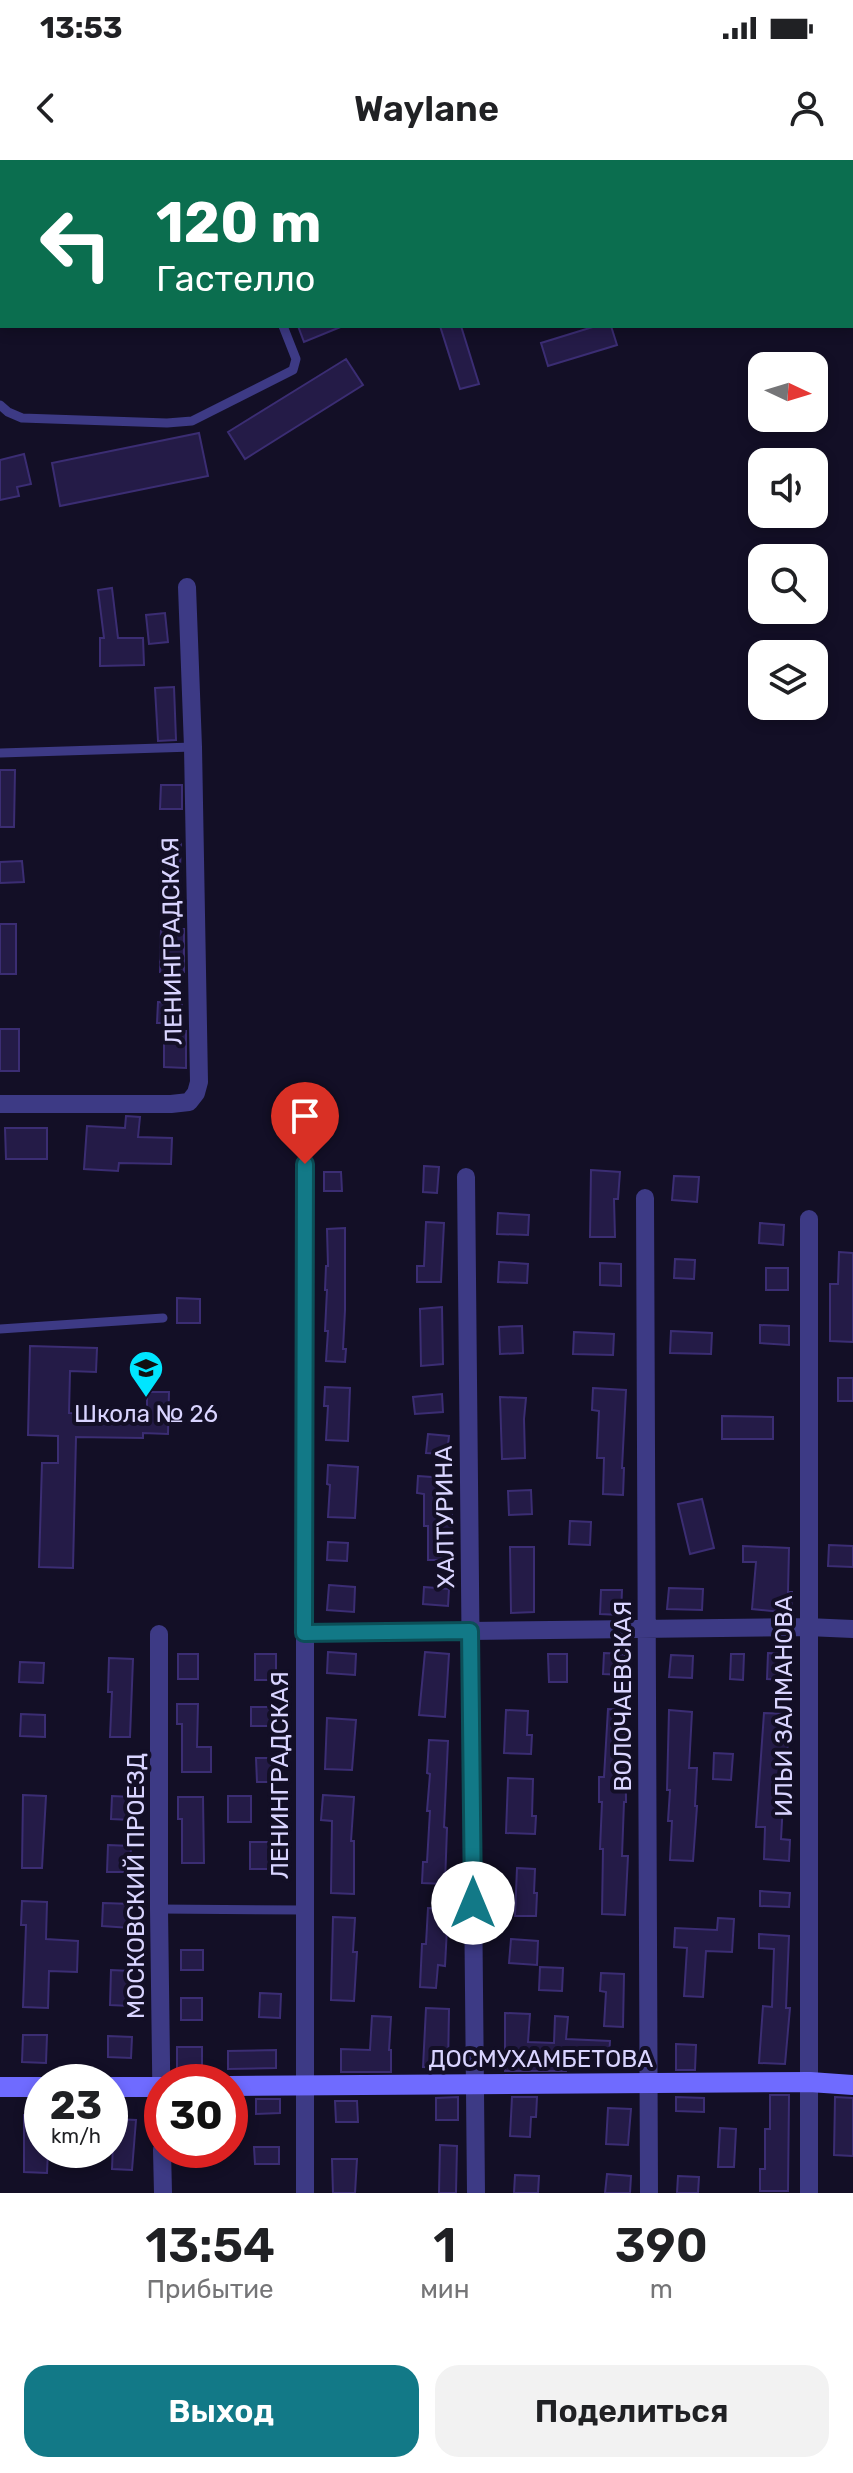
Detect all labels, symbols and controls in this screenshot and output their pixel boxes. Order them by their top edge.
text: 13:53 [40,10,123,46]
icon: back [24,86,68,130]
icon: person [785,86,829,130]
text: Waylane [354,87,499,130]
text: 120 m [156,190,322,256]
icon: left [24,192,128,296]
text: Гастелло [156,257,315,300]
north arrow [748,352,828,432]
map controls [748,352,828,720]
button: sound [748,448,828,528]
button: search [748,544,828,624]
button: layers [748,640,828,720]
street label: ЛЕНИНГРАДСКАЯ [156,837,188,1045]
pin [271,1082,339,1164]
icon: arrive [283,1094,327,1138]
school or university icon: Школа № 26 [127,1349,165,1399]
place label: Школа № 26 [74,1400,218,1428]
street label: ХАЛТУРИНА [430,1445,460,1589]
street label: ИЛЬИ ЗАЛМАНОВА [770,1595,798,1817]
street label: ВОЛОЧАЕВСКАЯ [609,1601,637,1791]
street label: ЛЕНИНГРАДСКАЯ [266,1671,294,1879]
street label: МОСКОВСКИЙ ПРОЕЗД [122,1753,150,2019]
position arrow [431,1861,515,1945]
street label: ДОСМУХАМБЕТОВА [429,2045,653,2073]
speed limit sign: 30 [144,2064,248,2168]
text: 23 [50,2082,102,2129]
text: km/h [51,2124,101,2148]
text: 13:54 [145,2217,275,2274]
text: 1 [433,2217,456,2274]
text: 390 [615,2217,708,2274]
text: Прибытие [147,2274,274,2305]
text: мин [420,2274,470,2305]
text: m [650,2274,673,2305]
button: Выход [24,2365,419,2457]
button: Поделиться [435,2365,829,2457]

